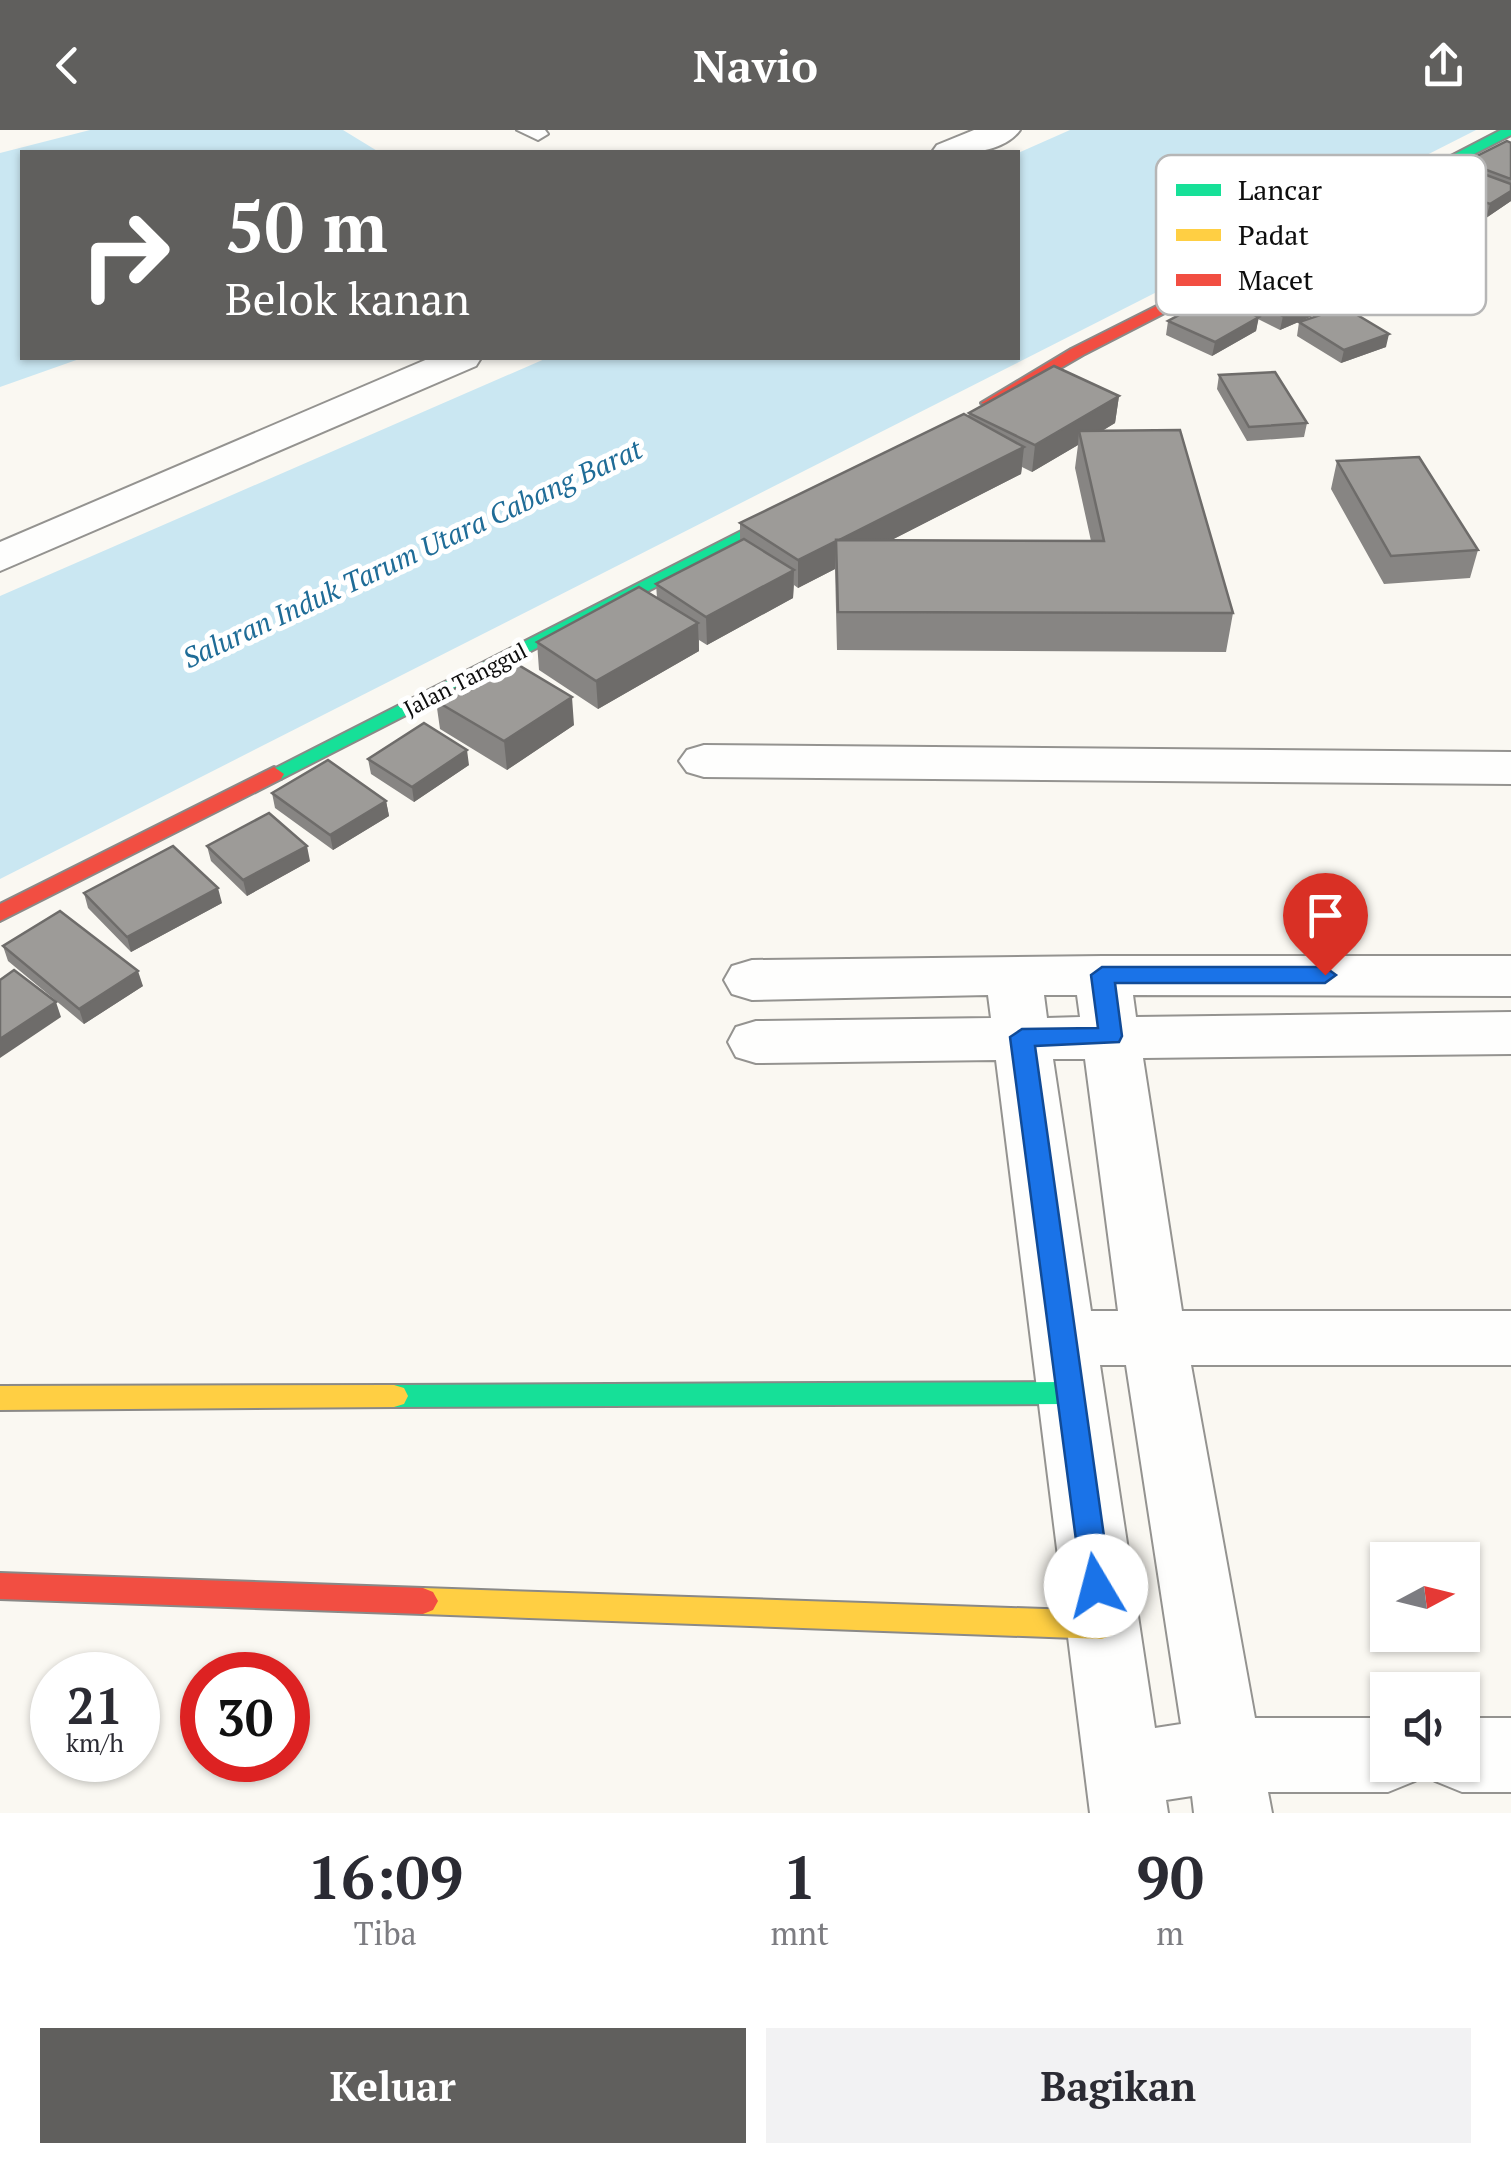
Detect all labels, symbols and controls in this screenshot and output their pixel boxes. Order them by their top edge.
text: Navio [693,35,818,95]
icon: back [40,38,95,93]
icon: share [1416,38,1471,93]
legend [1156,155,1486,315]
text: Lancar [1238,171,1322,208]
text: 50 m [225,179,388,272]
icon: right [60,190,190,320]
text: Padat [1238,216,1309,253]
text: Macet [1238,261,1314,298]
text: Belok kanan [225,268,470,328]
water label: Saluran Induk Tarum Utara Cabang Barat [176,430,648,676]
street label: Jalan Tanggul [399,636,531,722]
pin [1283,873,1368,976]
icon: arrive [1298,888,1353,943]
position arrow [1044,1534,1148,1638]
north arrow [1370,1542,1480,1652]
map controls [1370,1542,1480,1782]
speed limit sign: 30 [180,1652,310,1782]
text: 21 [67,1672,123,1738]
button: sound [1370,1672,1480,1782]
text: km/h [66,1726,124,1759]
text: 16:09 [307,1837,463,1916]
text: 1 [783,1837,817,1916]
text: 90 [1136,1837,1204,1916]
text: Tiba [354,1912,417,1954]
text: mnt [770,1912,829,1954]
text: m [1156,1912,1184,1954]
button: Keluar [40,2028,746,2143]
button: Bagikan [766,2028,1471,2143]

